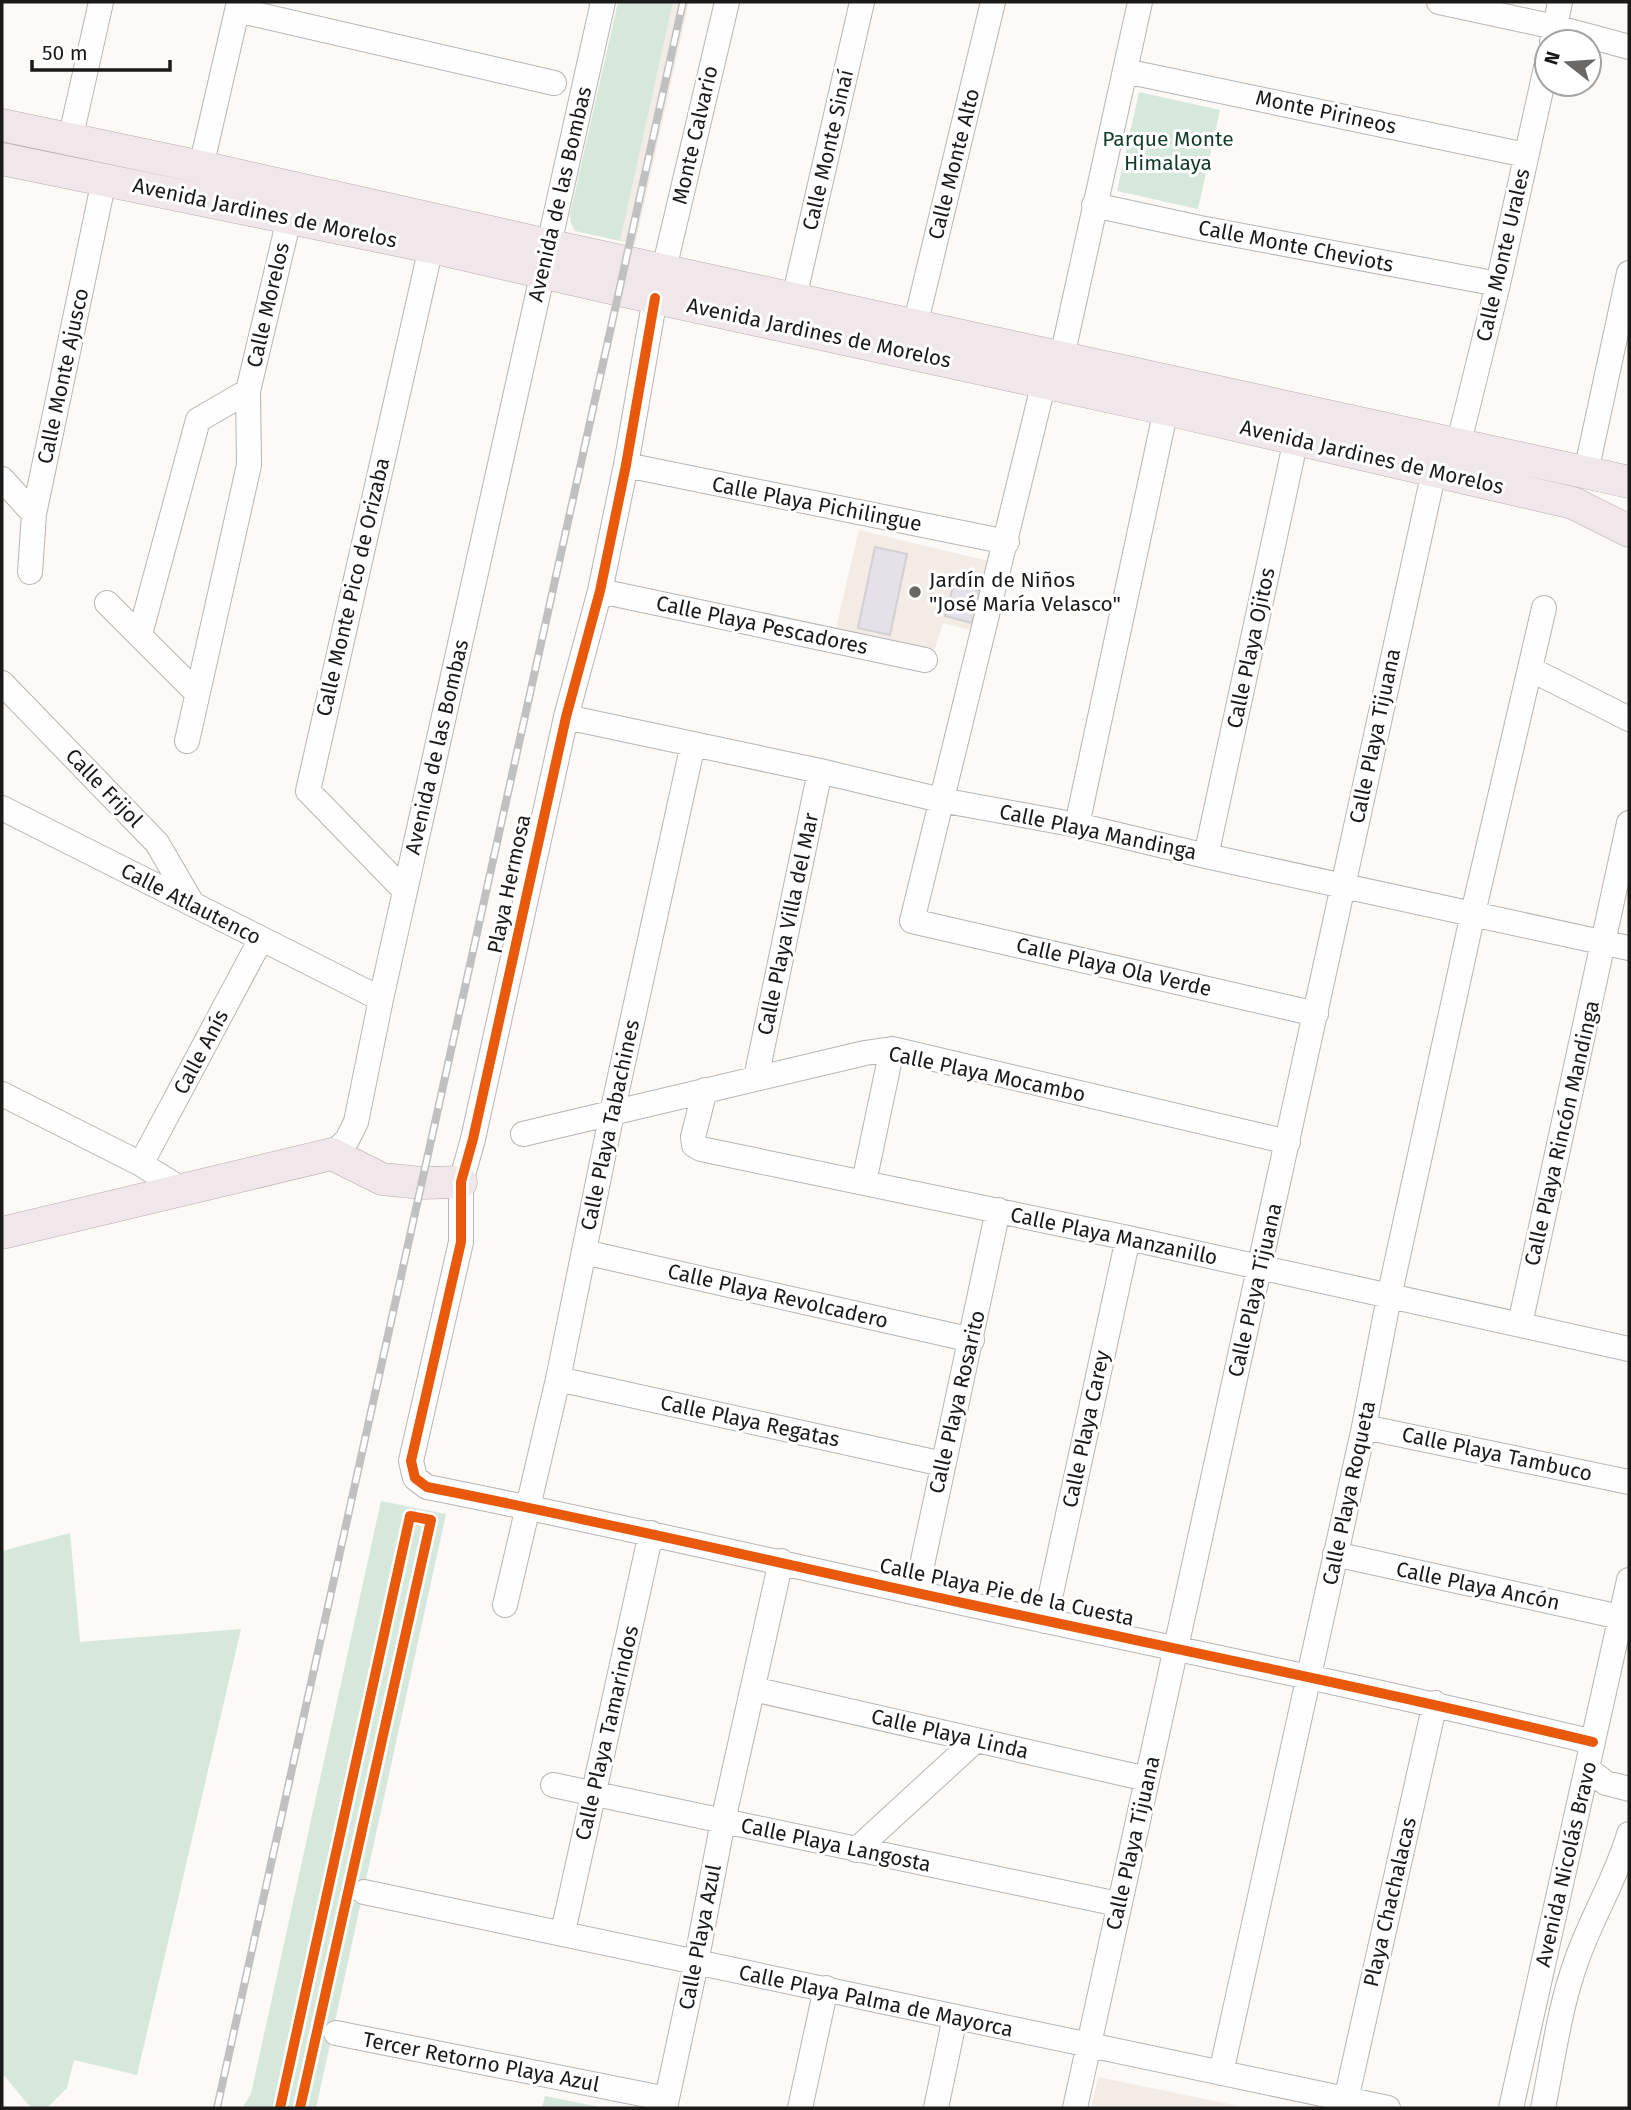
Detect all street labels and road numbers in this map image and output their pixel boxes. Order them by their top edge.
street label: Monte Calvario [666,63,724,207]
street label: Calle Monte Sinaí [797,67,859,233]
street label: Avenida de las Bombas [523,84,597,304]
street label: Monte Pirineos [1253,84,1399,140]
street label: Calle Monte Alto [923,86,985,242]
street label: Calle Monte Urales [1470,166,1536,344]
street label: Avenida Jardines de Morelos [130,172,400,254]
street label: Calle Monte Cheviots [1196,214,1396,278]
street label: Calle Morelos [241,240,295,370]
street label: Calle Monte Ajusco [32,286,94,466]
street label: Avenida Jardines de Morelos [684,292,954,374]
street label: Avenida Jardines de Morelos [1238,414,1506,500]
street label: Calle Monte Pico de Orizaba [311,455,395,719]
street label: Calle Playa Pichilingue [710,471,924,537]
street label: Calle Playa Ojitos [1221,565,1281,731]
street label: Calle Playa Pescadores [654,590,870,660]
street label: Avenida de las Bombas [400,637,474,857]
street label: Calle Playa Tijuana [1344,646,1406,826]
street label: Calle Frijol [60,743,148,833]
street label: Calle Playa Mandinga [997,798,1199,866]
street label: Calle Playa Villa del Mar [752,811,824,1037]
street label: Playa Hermosa [482,812,536,956]
street label: Calle Atlautenco [116,857,266,951]
street label: Calle Playa Ola Verde [1014,932,1214,1002]
street label: Calle Playa Rincón Mandinga [1519,998,1605,1268]
street label: Calle Anís [168,1005,234,1099]
street label: Calle Playa Tabachines [575,1017,645,1233]
street label: Calle Playa Mocambo [886,1040,1088,1108]
street label: Calle Playa Tijuana [1222,1200,1288,1380]
street label: Calle Playa Manzanillo [1008,1201,1220,1271]
street label: Calle Playa Revolcadero [665,1258,891,1334]
street label: Calle Playa Rosarito [923,1308,991,1496]
street label: Calle Playa Carey [1057,1347,1116,1510]
street label: Calle Playa Regatas [658,1389,842,1453]
street label: Calle Playa Roqueta [1317,1398,1381,1588]
street label: Calle Playa Tambuco [1399,1421,1595,1487]
street label: Calle Playa Pie de la Cuesta [877,1552,1137,1632]
street label: Calle Playa Ancón [1394,1556,1562,1616]
street label: Calle Playa Tamarindos [570,1623,644,1843]
street label: Calle Playa Linda [869,1703,1031,1765]
street label: Calle Playa Tijuana [1100,1753,1166,1933]
street label: Avenida Nicolás Bravo [1530,1759,1602,1969]
street label: Calle Playa Langosta [739,1812,933,1878]
street label: Playa Chachalacas [1358,1814,1422,1989]
street label: Calle Playa Azul [673,1862,727,2012]
street label: Calle Playa Palma de Mayorca [736,1959,1016,2043]
street label: Tercer Retorno Playa Azul [360,2026,602,2098]

